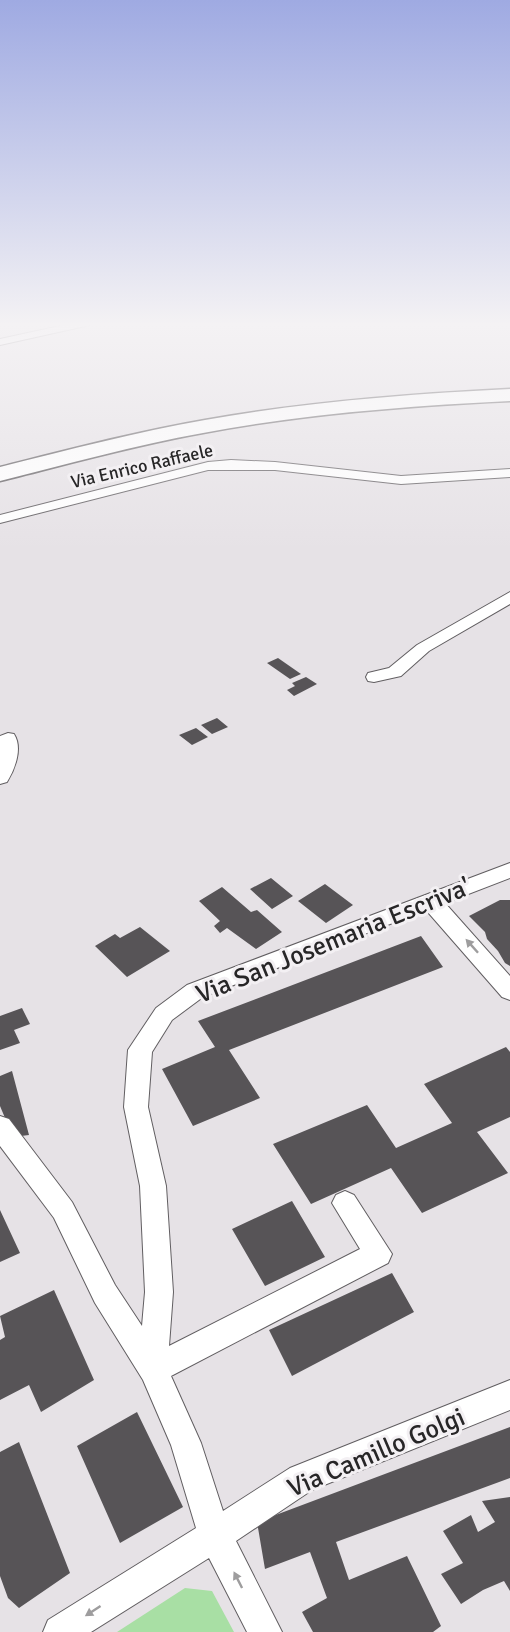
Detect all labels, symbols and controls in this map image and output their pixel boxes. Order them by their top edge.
street label: Via Enrico Raffaele [69,439,215,493]
street label: Via San Josemaria Escriva' [191,871,475,1011]
one-way arrow [466,939,479,954]
street label: Via Camillo Golgi [283,1401,470,1505]
one-way arrow [233,1571,243,1588]
one-way arrow [85,1605,101,1616]

